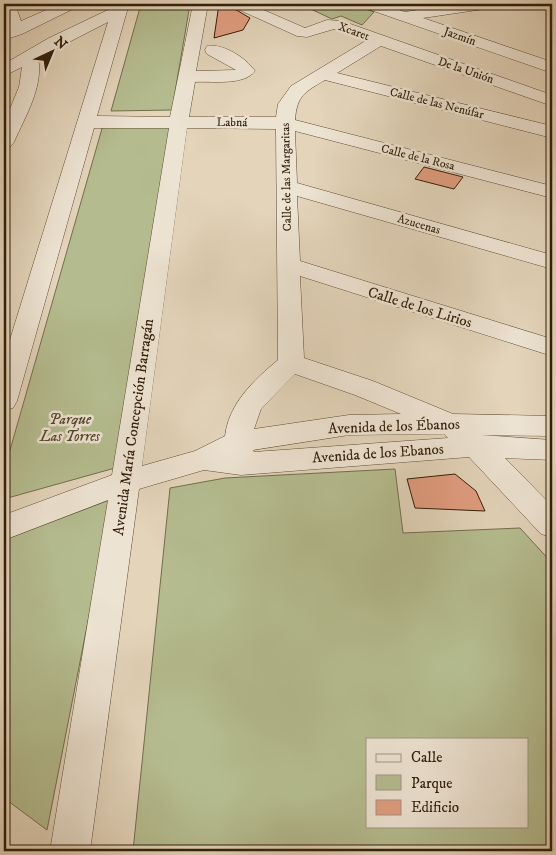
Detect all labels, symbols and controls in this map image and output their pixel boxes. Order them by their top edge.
street label: Xcaret [336,19,372,44]
street label: Jazmín [441,24,479,49]
north arrow [28,28,78,78]
text: N [50,33,71,54]
street label: De la Unión [436,54,496,87]
street label: Calle de las Nenúfar [388,85,486,123]
street label: Labná [217,115,248,130]
street label: Calle de las Margaritas [278,123,295,231]
street label: Calle de la Rosa [379,141,457,174]
street label: Azucenas [396,211,442,238]
street label: Calle de los Lirios [365,283,474,332]
street label: Avenida María Concepción Barragán [109,317,158,537]
park label: Parque Las Torres [39,410,100,446]
street label: Avenida de los Ébanos [328,415,460,438]
street label: Avenida de los Ebanos [312,439,444,468]
legend [366,738,528,828]
text: Calle [411,748,443,767]
text: Parque [411,774,452,793]
text: Edificio [411,798,459,817]

